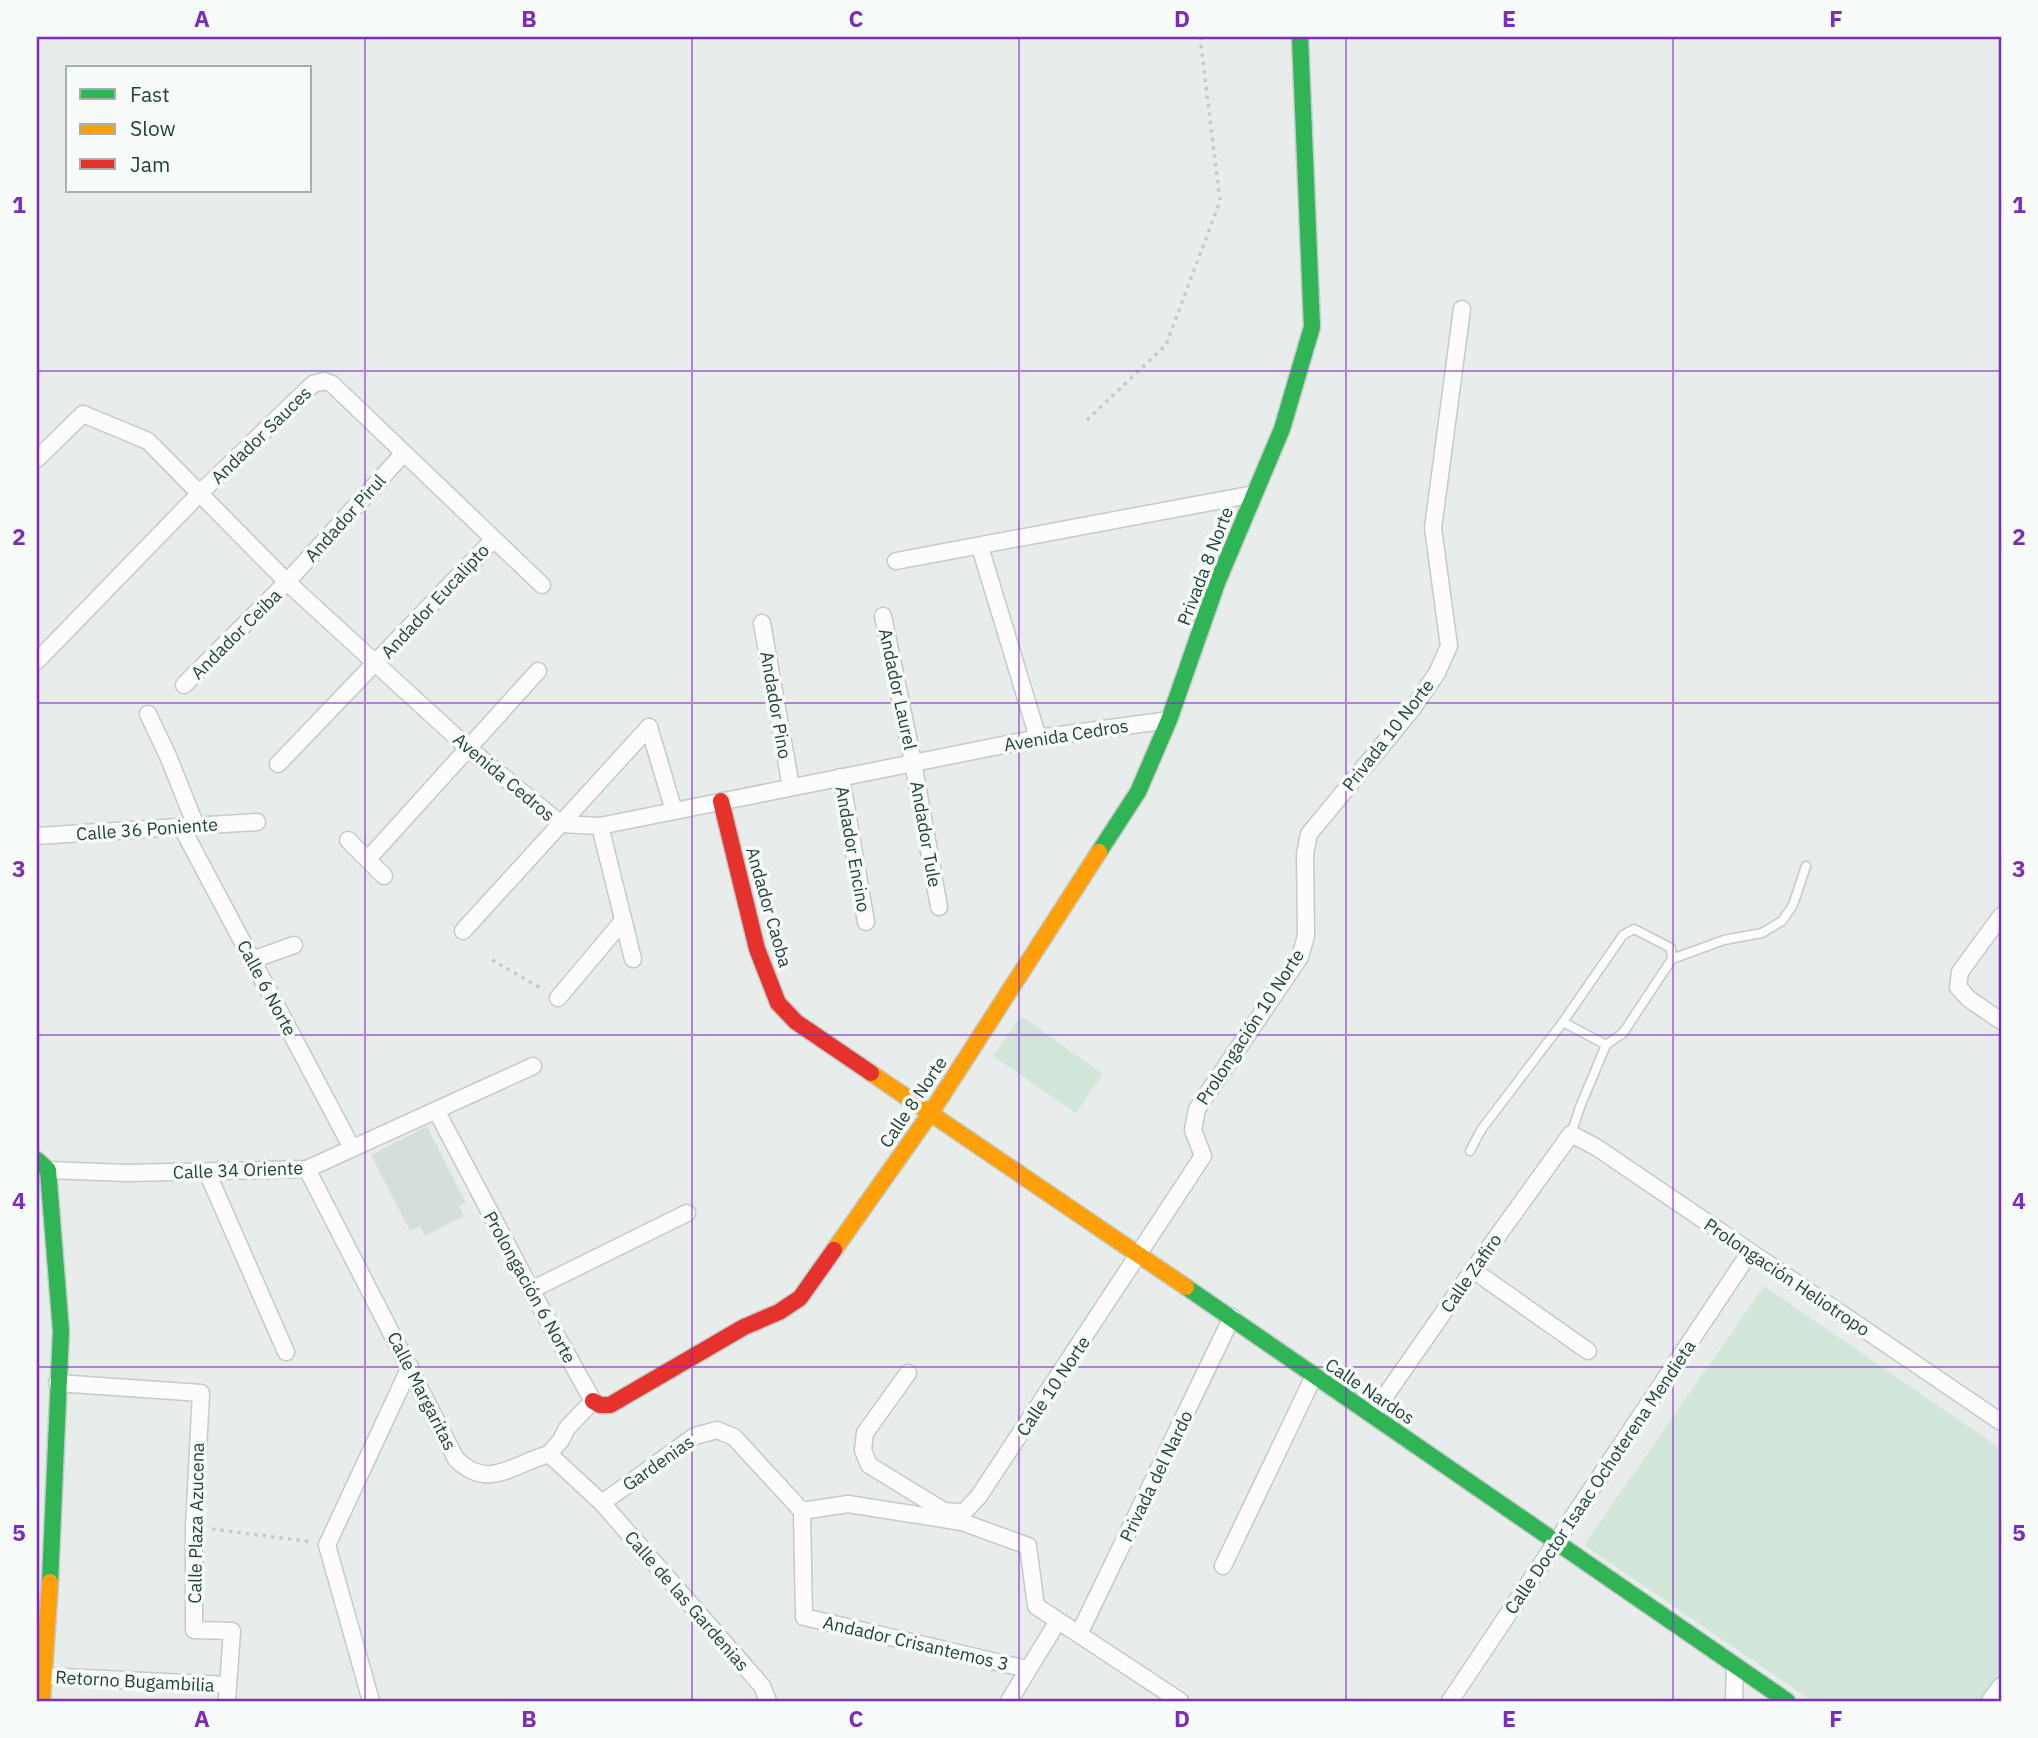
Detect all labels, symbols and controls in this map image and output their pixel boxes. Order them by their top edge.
text: A [194,3,210,33]
text: B [521,3,537,33]
text: C [849,3,864,33]
text: D [1174,3,1190,33]
text: E [1502,3,1516,33]
text: F [1829,3,1843,33]
legend [66,66,312,192]
text: Fast [130,80,170,108]
text: Slow [130,114,176,142]
text: Jam [130,150,170,178]
text: 1 [12,189,26,219]
text: 1 [2012,189,2026,219]
street label: Andador Sauces [206,381,316,489]
street label: Andador Pirul [300,469,391,567]
street label: Privada 8 Norte [1172,503,1238,629]
text: 2 [12,521,26,551]
text: 2 [2012,521,2026,551]
street label: Andador Eucalipto [376,539,494,663]
street label: Andador Ceiba [186,584,286,684]
street label: Andador Laurel [874,626,922,752]
street label: Andador Pino [755,649,797,761]
street label: Privada 10 Norte [1337,674,1439,796]
street label: Avenida Cedros [1002,714,1130,756]
street label: Avenida Cedros [448,728,560,826]
street label: Andador Tule [905,779,947,889]
street label: Andador Encino [831,784,875,914]
street label: Calle 36 Poniente [75,813,219,845]
street label: Andador Caoba [741,844,797,970]
text: 3 [12,853,26,883]
text: 3 [2012,853,2026,883]
street label: Calle 6 Norte [232,936,302,1040]
street label: Prolongación 10 Norte [1191,945,1309,1109]
street label: Calle 8 Norte [874,1052,952,1152]
street label: Calle 34 Oriente [172,1156,304,1184]
text: 4 [12,1185,26,1215]
text: 4 [2012,1185,2026,1215]
street label: Prolongación 6 Norte [479,1207,581,1367]
street label: Prolongación Heliotropo [1700,1213,1874,1341]
street label: Calle Zafiro [1435,1229,1507,1317]
street label: Calle Margaritas [382,1328,462,1454]
street label: Calle 10 Norte [1011,1331,1095,1441]
street label: Calle Doctor Isaac Ochoterena Mendieta [1499,1335,1701,1618]
street label: Calle Nardos [1321,1353,1419,1429]
street label: Privada del Nardo [1114,1407,1198,1545]
street label: Gardenias [618,1430,698,1496]
street label: Calle Plaza Azucena [183,1442,209,1604]
text: 5 [12,1517,26,1547]
text: 5 [2012,1517,2026,1547]
street label: Calle de las Gardenias [620,1526,754,1676]
street label: Andador Crisantemos 3 [821,1610,1011,1676]
street label: Retorno Bugambilia [55,1665,216,1697]
text: A [194,1703,210,1733]
text: B [521,1703,537,1733]
text: C [849,1703,864,1733]
text: D [1174,1703,1190,1733]
text: E [1502,1703,1516,1733]
text: F [1829,1703,1843,1733]

